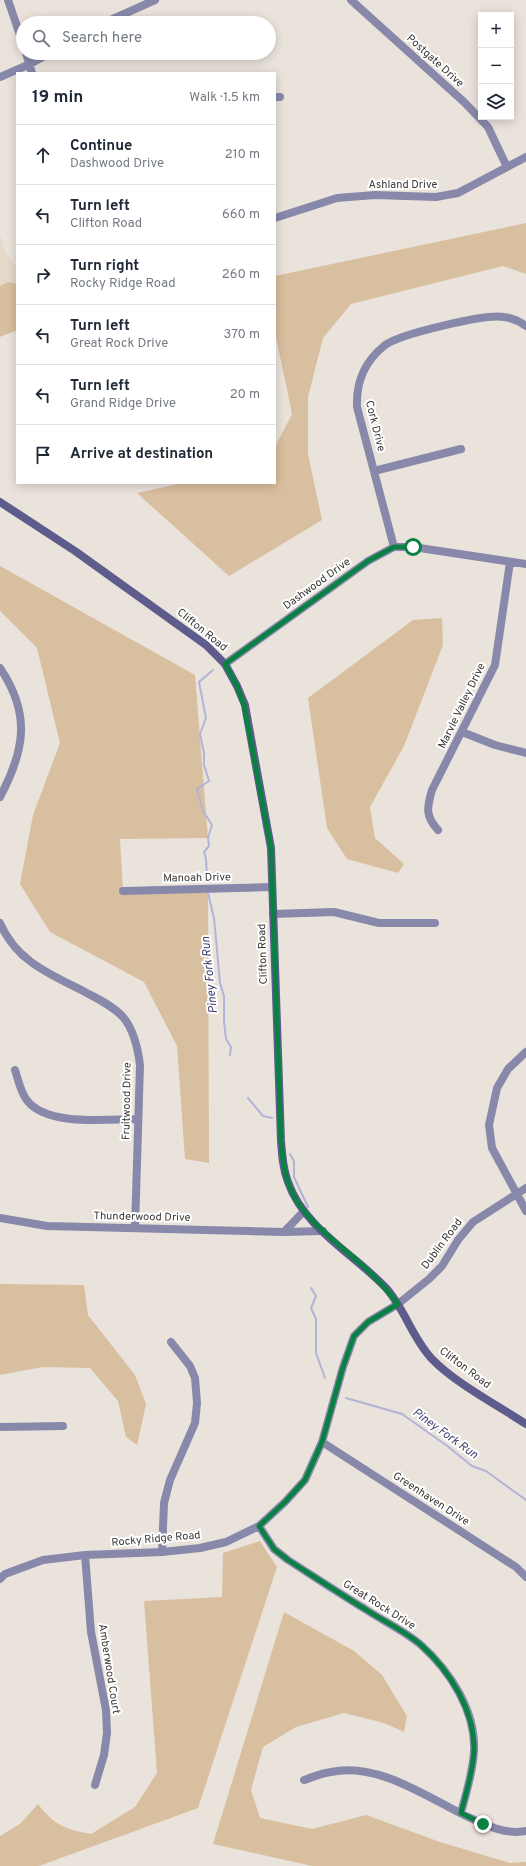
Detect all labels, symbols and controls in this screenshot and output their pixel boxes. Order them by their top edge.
map controls [478,12,514,120]
button: + [478,12,514,48]
search box [16,16,276,60]
icon: search [30,27,52,49]
text: Search here [62,29,142,48]
street label: Postgate Drive [403,32,467,91]
button: − [478,48,514,84]
button: layers [478,84,514,120]
text: 19 min [32,87,83,109]
text: Walk · 1.5 km [189,90,260,106]
text: Continue [70,137,132,156]
icon: ahead [32,144,54,166]
text: 210 m [225,147,260,163]
text: Dashwood Drive [70,156,164,172]
street label: Ashland Drive [369,178,437,192]
text: Turn left [70,197,130,216]
icon: left [32,204,54,226]
text: 660 m [222,207,260,223]
text: Clifton Road [70,216,142,232]
text: Turn right [70,257,139,276]
icon: right [32,264,54,286]
text: 260 m [222,267,260,283]
text: Rocky Ridge Road [70,276,176,292]
text: Turn left [70,317,130,336]
icon: left [32,324,54,346]
text: 370 m [223,327,260,343]
text: Great Rock Drive [70,336,168,352]
text: Turn left [70,377,130,396]
icon: left [32,384,54,406]
text: 20 m [230,387,260,403]
text: Grand Ridge Drive [70,396,176,412]
street label: Cork Drive [362,399,388,453]
icon: arrive [32,444,54,466]
text: Arrive at destination [70,445,213,464]
route start [404,538,422,556]
street label: Dashwood Drive [281,555,353,613]
street label: Clifton Road [174,605,230,655]
street label: Marvle Valley Drive [435,661,489,751]
street label: Manoah Drive [163,870,231,886]
street label: Clifton Road [255,923,271,985]
water label: Piney Fork Run [198,935,222,1014]
street label: Fruitwood Drive [119,1062,135,1140]
street label: Thunderwood Drive [93,1209,191,1225]
street label: Dublin Road [418,1216,466,1272]
street label: Clifton Road [436,1344,494,1392]
water label: Piney Fork Run [409,1405,481,1463]
street label: Greenhaven Drive [390,1469,472,1529]
street label: Rocky Ridge Road [111,1528,201,1550]
street label: Great Rock Drive [340,1577,418,1633]
street label: Amberwood Court [95,1623,123,1715]
route end [474,1815,492,1833]

